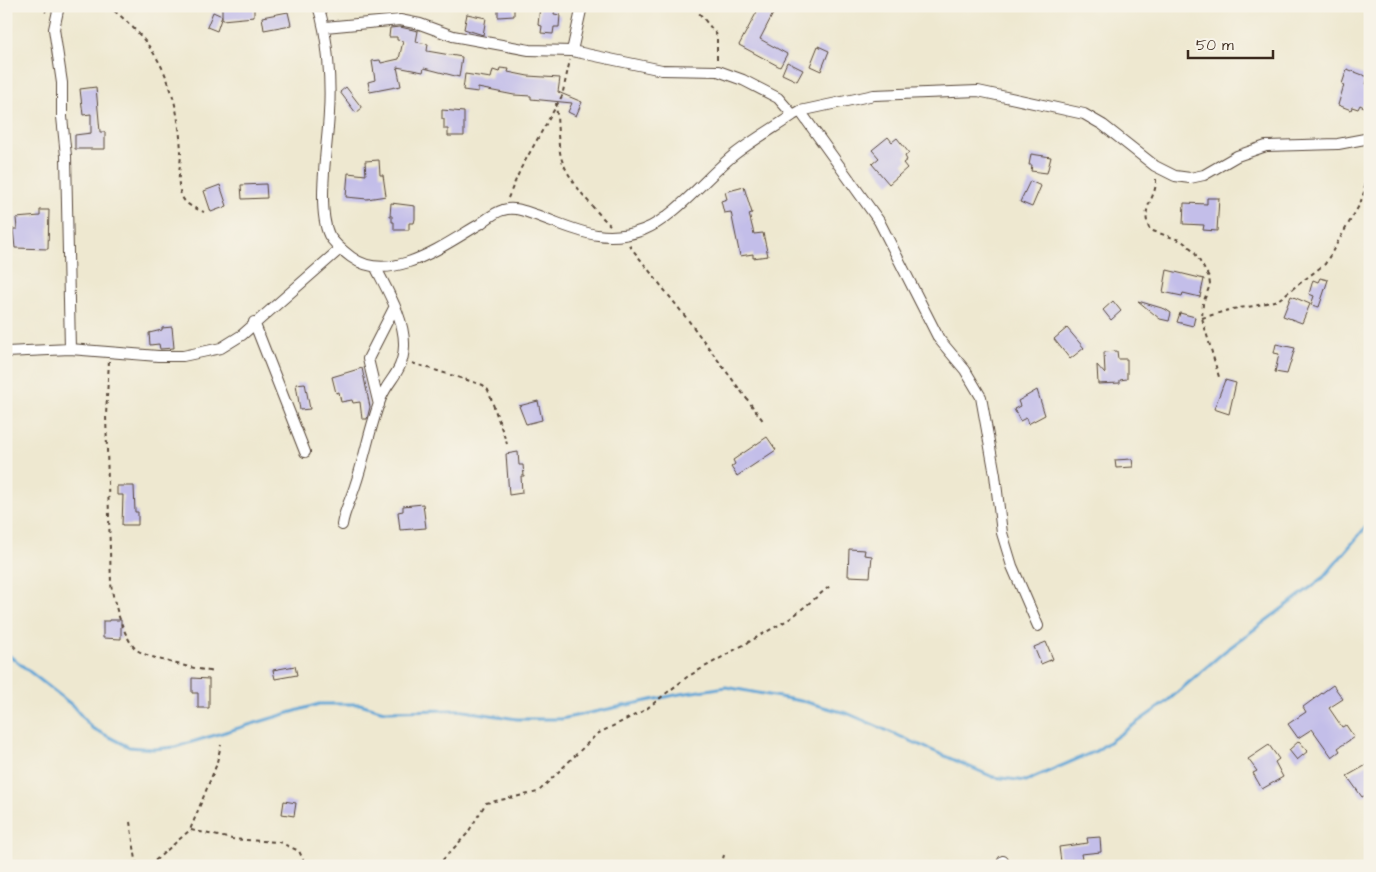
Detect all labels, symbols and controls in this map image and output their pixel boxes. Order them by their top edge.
scale bar [1188,28,1274,60]
text: 50 m [1196,35,1234,56]

